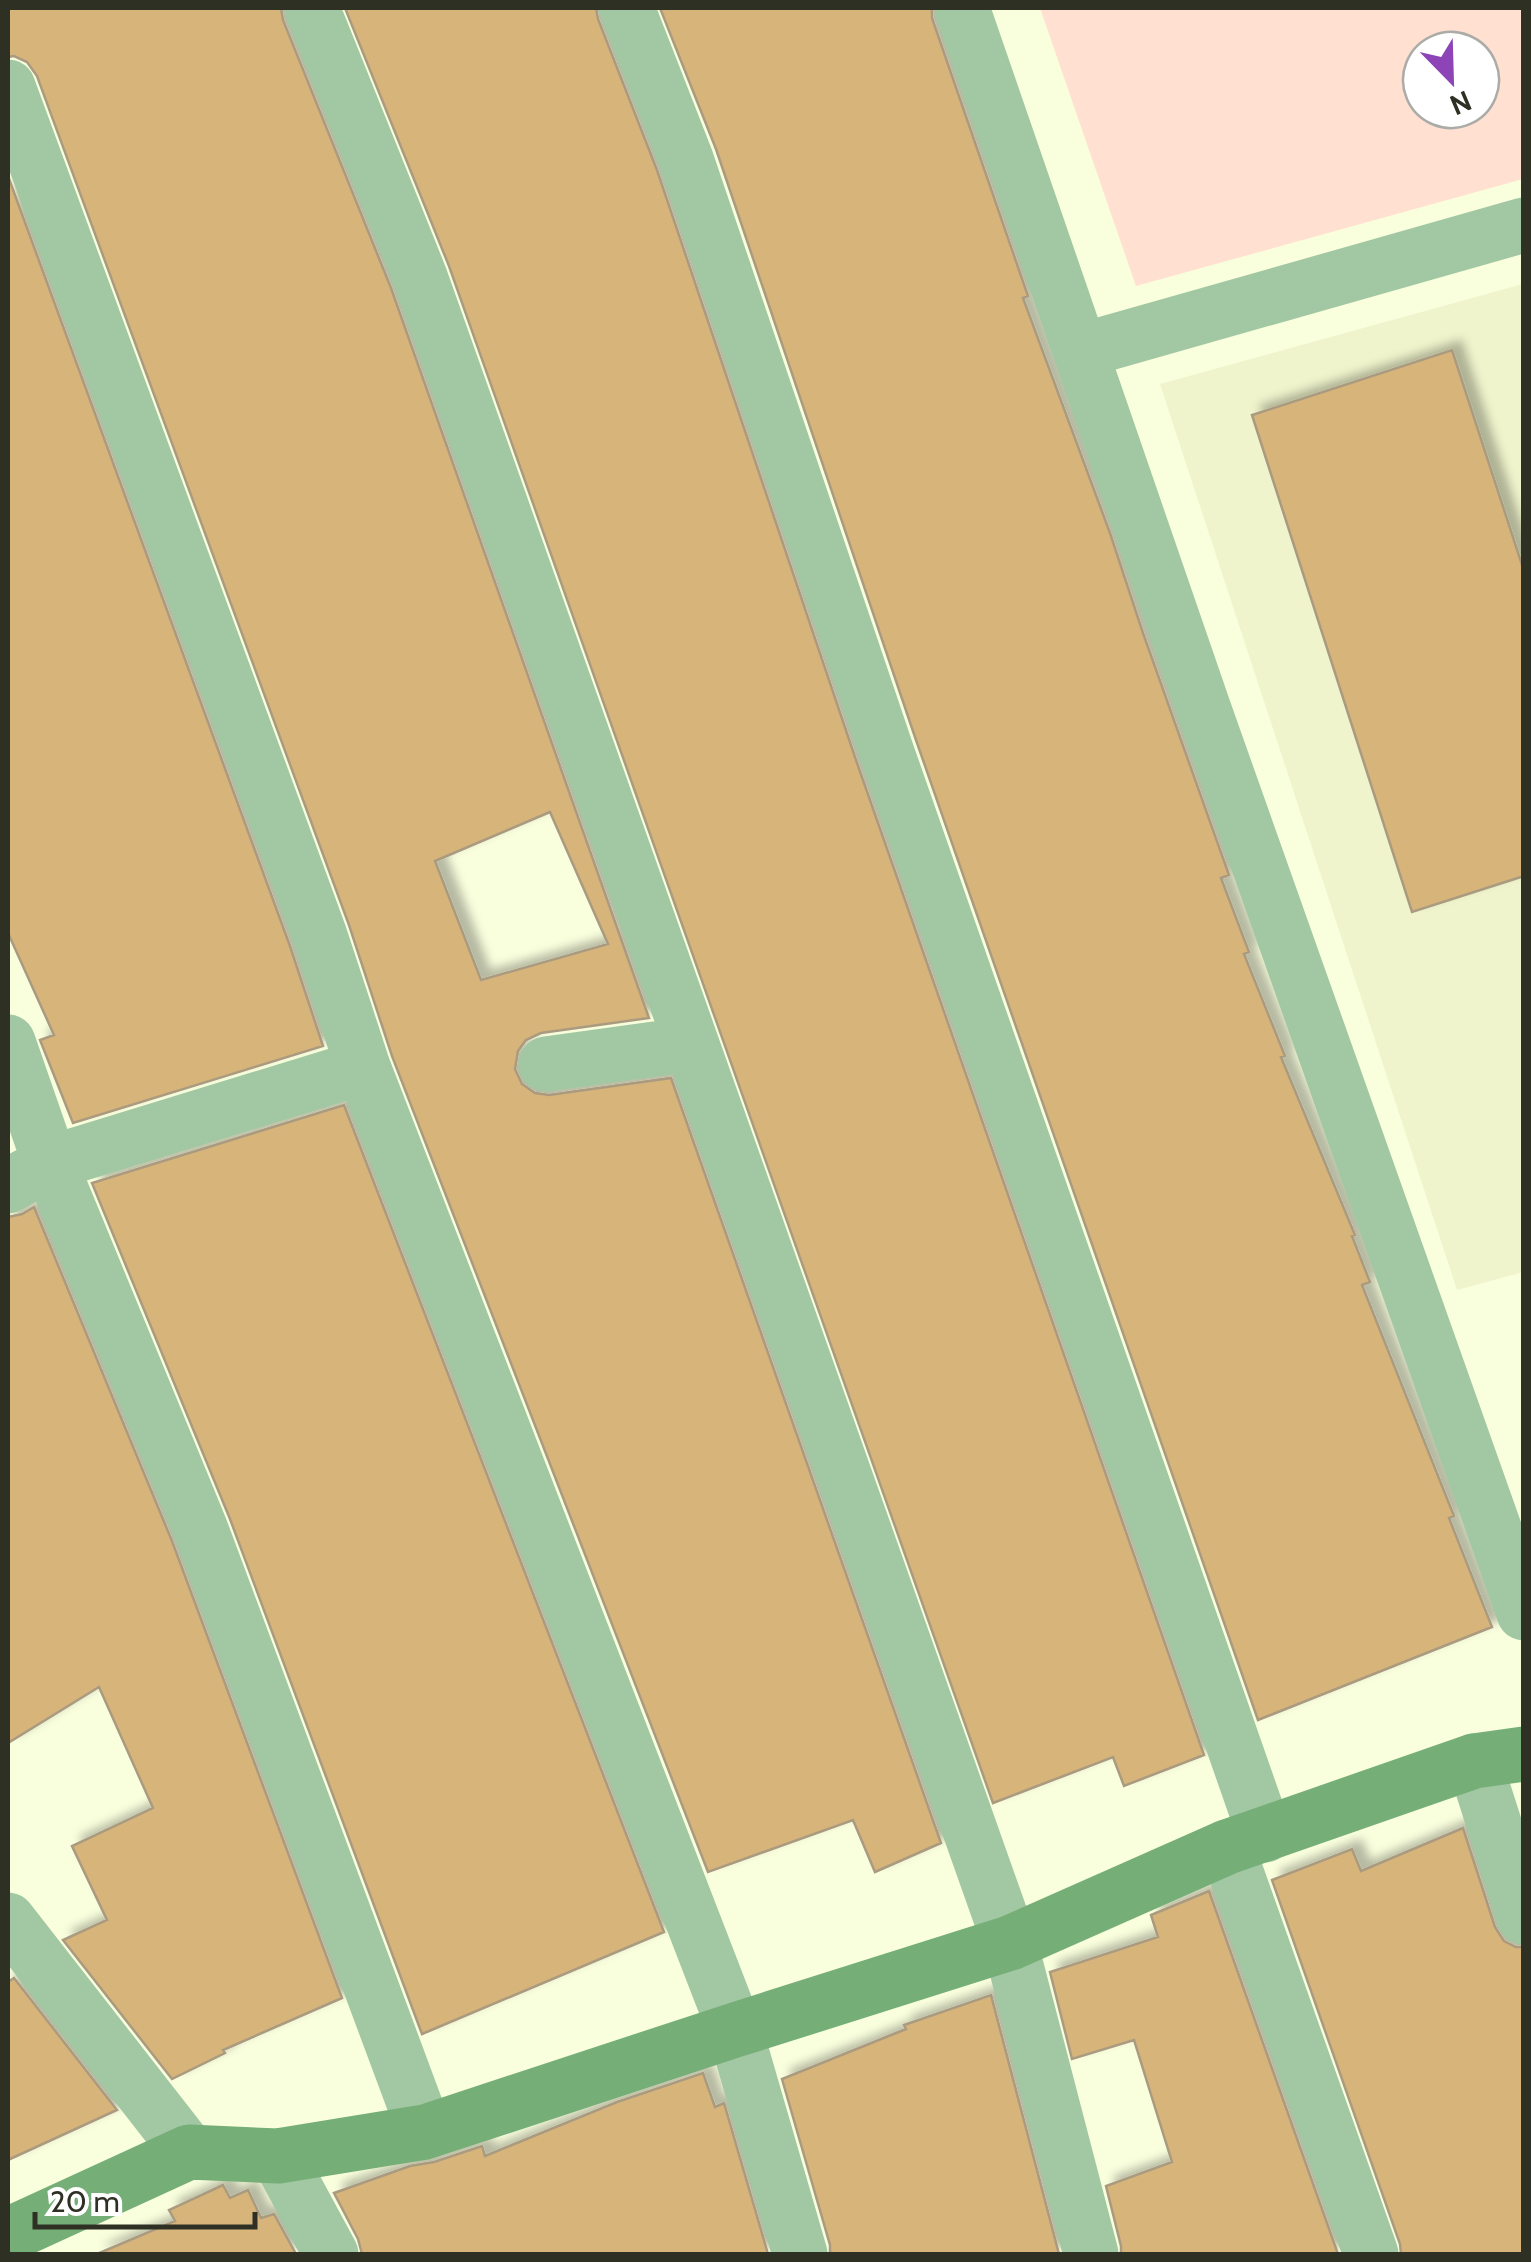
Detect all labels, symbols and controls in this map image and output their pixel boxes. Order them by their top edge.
north arrow [1401,30,1501,130]
text: N [1445,83,1477,123]
scale bar [35,2167,255,2229]
text: 20 m [50,2183,120,2220]

